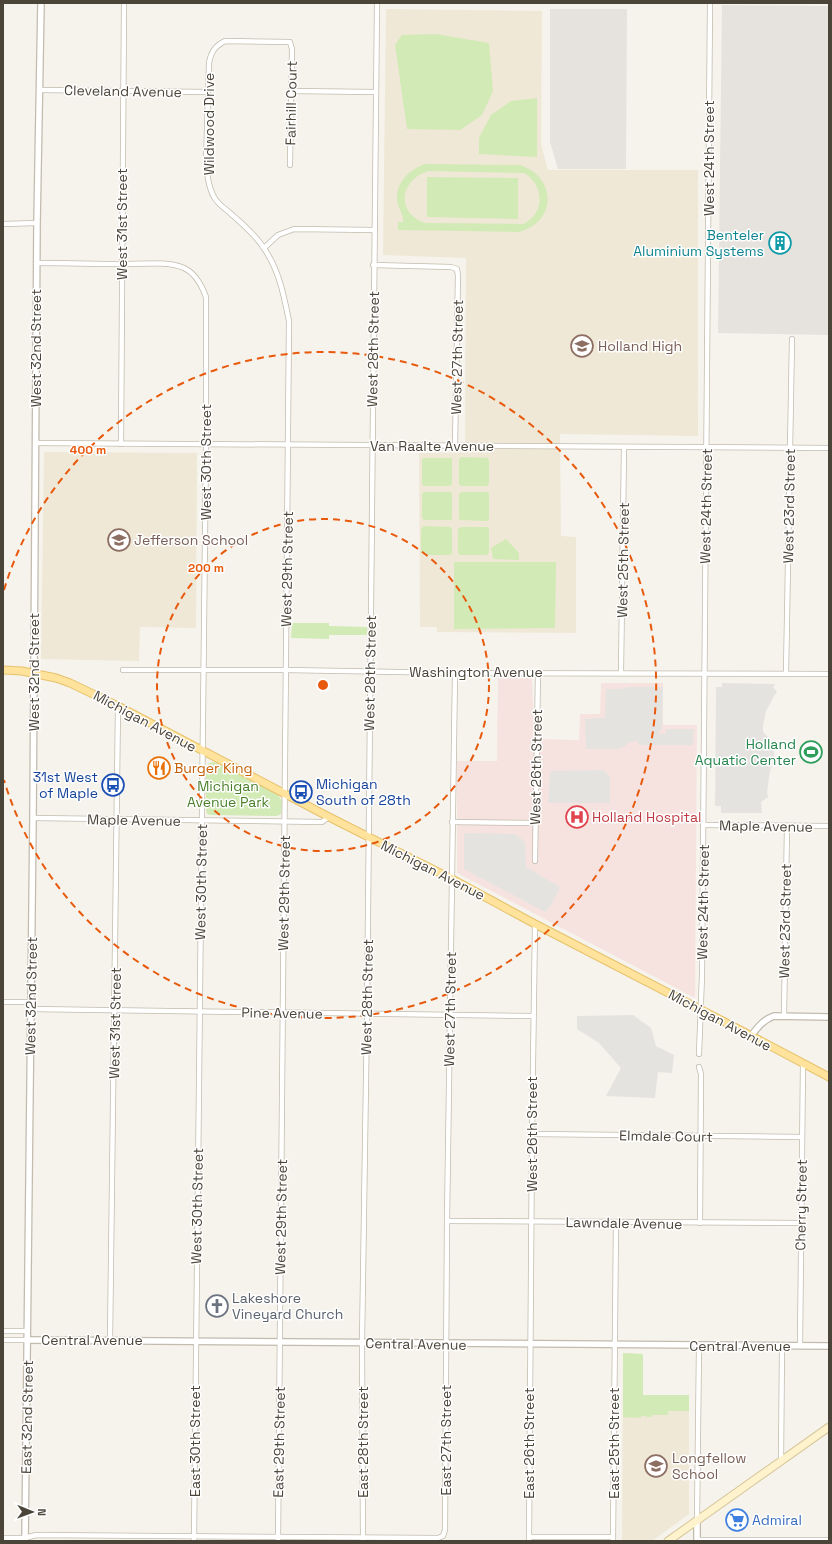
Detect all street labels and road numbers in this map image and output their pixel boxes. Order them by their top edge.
street label: Fairhill Court [281,61,301,145]
street label: Wildwood Drive [200,73,218,175]
street label: Cleveland Avenue [64,81,182,101]
street label: West 24th Street [700,100,718,216]
street label: West 31st Street [113,168,131,280]
street label: West 32nd Street [27,289,45,407]
street label: West 28th Street [363,291,383,407]
street label: West 27th Street [447,299,467,415]
street label: West 30th Street [197,404,215,520]
street label: Van Raalte Avenue [370,437,494,455]
street label: West 24th Street [696,448,716,564]
street label: West 23rd Street [779,448,799,564]
street label: West 25th Street [613,502,633,618]
street label: West 29th Street [277,511,297,627]
street label: West 32nd Street [25,613,43,731]
street label: West 28th Street [360,615,380,731]
street label: Washington Avenue [409,663,543,681]
street label: Michigan Avenue [90,686,200,756]
street label: West 26th Street [526,709,546,825]
street label: Maple Avenue [87,810,181,830]
street label: Maple Avenue [719,816,813,836]
street label: West 30th Street [191,824,211,940]
street label: West 29th Street [274,835,294,951]
street label: Michigan Avenue [378,836,488,904]
street label: West 24th Street [693,844,713,960]
street label: West 23rd Street [775,863,795,979]
street label: West 32nd Street [21,937,41,1055]
street label: West 28th Street [357,939,377,1055]
street label: West 27th Street [440,951,460,1067]
street label: West 31st Street [105,967,125,1079]
street label: Michigan Avenue [665,985,775,1055]
street label: Pine Avenue [241,1003,323,1023]
street label: West 26th Street [523,1076,541,1192]
street label: Elmdale Court [619,1126,713,1146]
street label: West 30th Street [187,1148,207,1264]
street label: West 29th Street [271,1159,291,1275]
street label: Cherry Street [791,1159,811,1251]
street label: Lawndale Avenue [565,1213,683,1233]
street label: Central Avenue [41,1331,143,1349]
street label: Central Avenue [365,1334,467,1354]
street label: Central Avenue [689,1337,791,1355]
street label: East 32nd Street [17,1360,37,1474]
street label: East 30th Street [186,1385,204,1497]
street label: East 27th Street [437,1385,455,1495]
street label: East 29th Street [269,1386,289,1498]
street label: East 28th Street [354,1386,372,1498]
street label: East 26th Street [520,1387,538,1499]
street label: East 25th Street [605,1387,623,1499]

